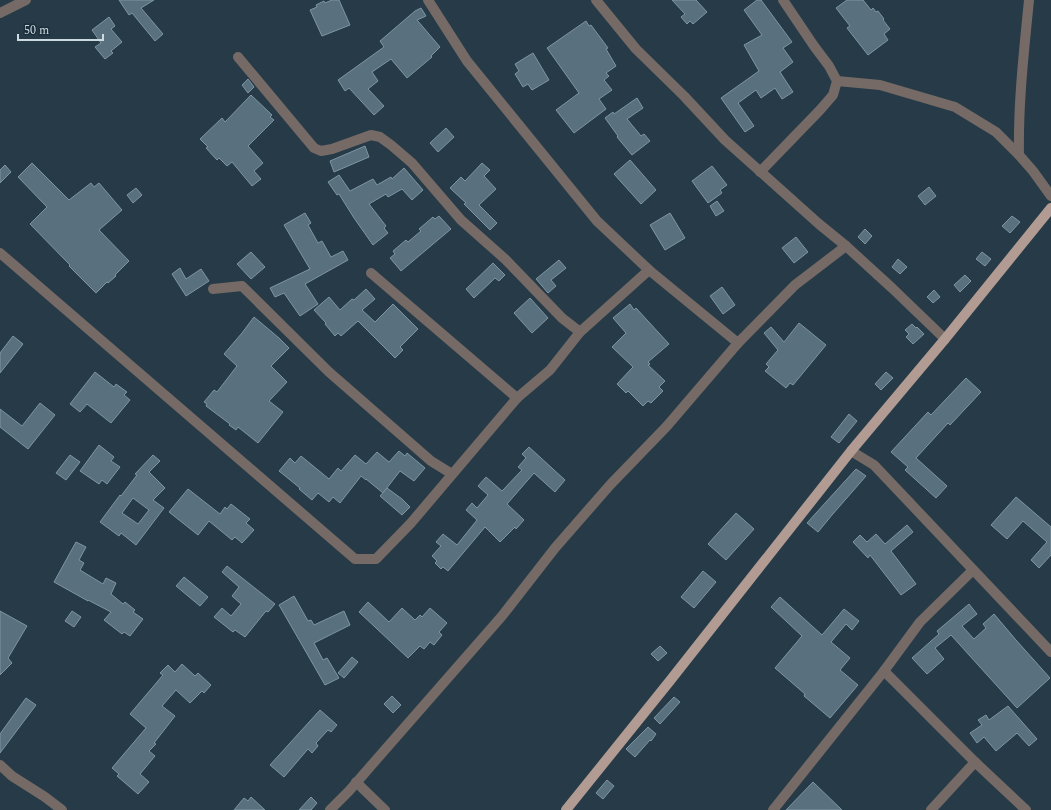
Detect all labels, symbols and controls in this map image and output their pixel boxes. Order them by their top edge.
scale bar [18,16,103,42]
text: 50 m [24,21,49,40]

